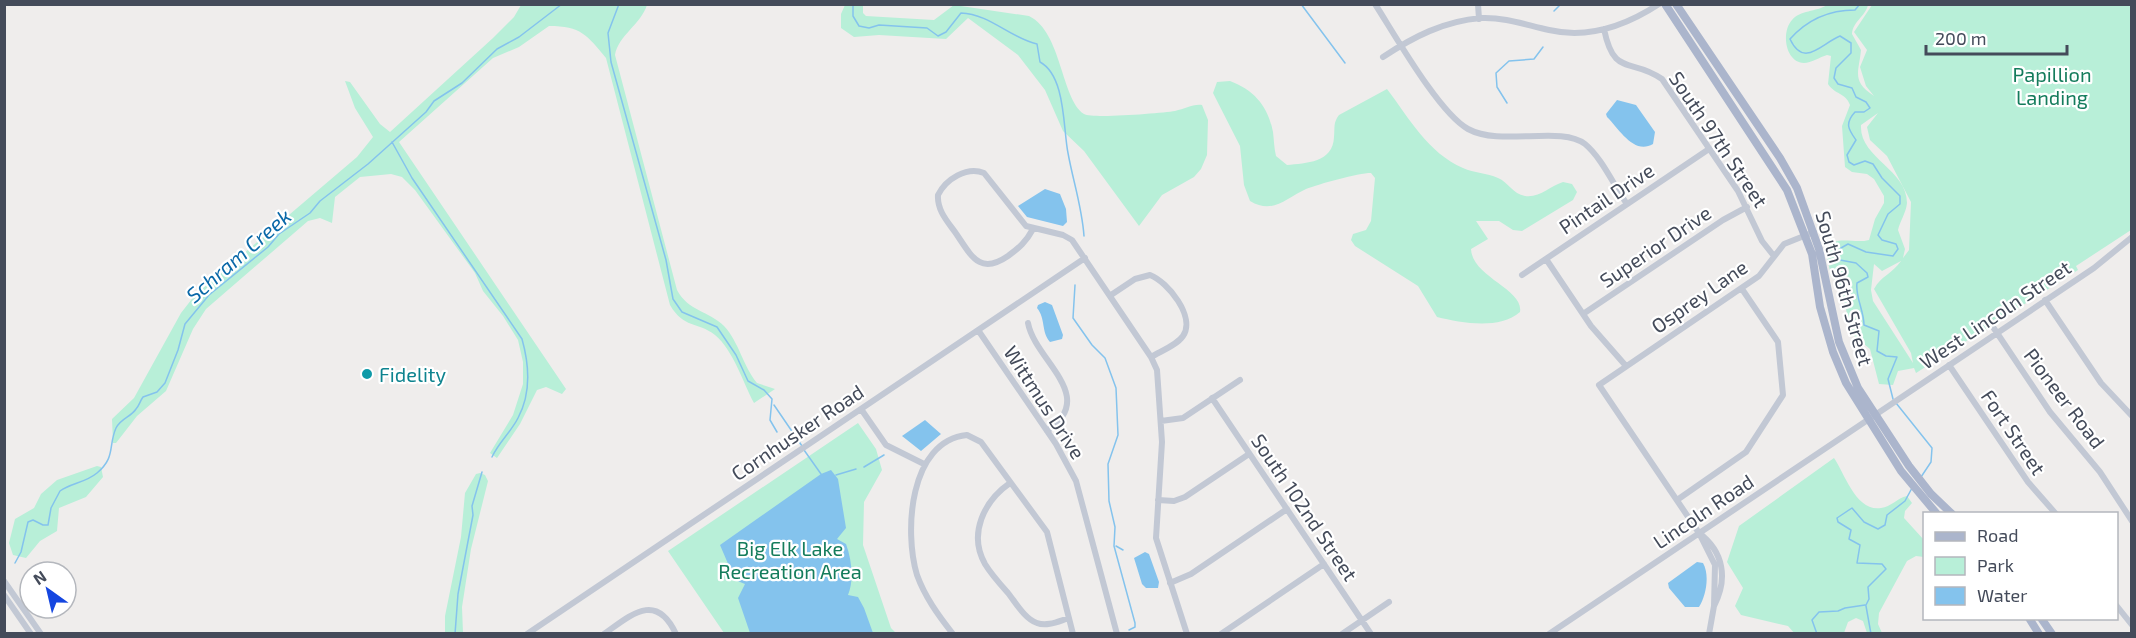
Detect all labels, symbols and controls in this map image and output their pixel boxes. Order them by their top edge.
scale bar [1926,18,2067,56]
text: 200 m [1935,27,1987,49]
park label: Papillion Landing [2012,62,2092,109]
street label: South 97th Street [1665,67,1774,212]
street label: Pintail Drive [1554,157,1658,239]
street label: Superior Drive [1595,200,1715,292]
water label: Schram Creek [180,203,296,307]
street label: South 96th Street [1811,208,1879,368]
street label: Osprey Lane [1646,254,1752,338]
street label: West Lincoln Street [1915,254,2075,373]
street label: Wittmus Drive [999,341,1091,463]
street label: Pioneer Road [2020,343,2110,453]
place label: Fidelity [379,362,446,386]
marker: Fidelity [360,367,374,381]
street label: Cornhusker Road [726,379,868,485]
street label: Fort Street [1977,385,2051,479]
street label: South 102nd Street [1247,429,1363,585]
street label: Lincoln Road [1648,469,1758,553]
legend [1923,512,2118,620]
text: Road [1977,524,2018,546]
park label: Big Elk Lake Recreation Area [718,536,862,583]
text: Park [1977,554,2014,576]
north arrow [18,560,78,620]
text: N [29,566,49,588]
text: Water [1977,584,2027,606]

